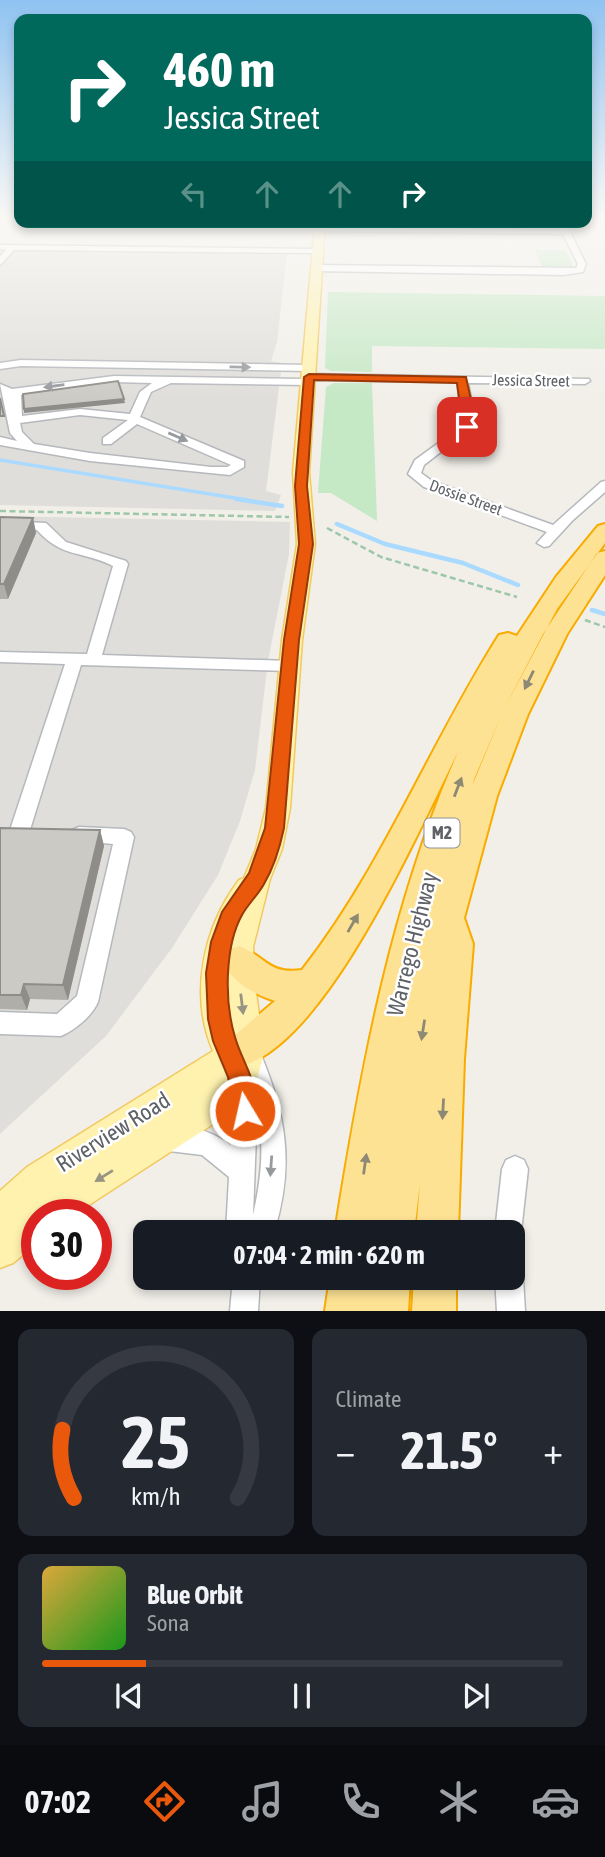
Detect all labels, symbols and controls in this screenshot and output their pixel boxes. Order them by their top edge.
text: 460 m [164,41,275,97]
icon: right [49,42,140,133]
text: Jessica Street [164,99,320,136]
icon: left [175,175,213,213]
icon: ahead [248,175,286,213]
icon: ahead [321,175,359,213]
icon: right [394,175,432,213]
one-way arrow [229,361,251,372]
street label: Jessica Street [492,370,571,390]
one-way arrow [42,381,64,392]
pin [437,397,497,457]
icon: arrive [448,408,486,446]
one-way arrow [168,431,189,442]
street label: Dossie Street [427,476,505,519]
one-way arrow [523,670,535,690]
one-way arrow [453,777,464,798]
road number: M2 [424,818,460,848]
street label: Warrego Highway [382,869,442,1019]
one-way arrow [347,914,359,933]
one-way arrow [237,993,248,1015]
one-way arrow [417,1020,428,1042]
position arrow [208,1074,282,1148]
street label: Riverview Road [51,1087,175,1177]
one-way arrow [437,1098,448,1120]
one-way arrow [360,1153,371,1175]
one-way arrow [266,1155,277,1177]
one-way arrow [95,1170,114,1183]
speed limit sign: 30 [21,1199,112,1290]
text: 07:04 · 2 min · 620 m [233,1240,425,1270]
text: Climate [336,1386,401,1412]
text: 25 [122,1401,190,1484]
text: 21.5° [401,1420,498,1480]
text: − [336,1429,355,1472]
text: + [543,1429,563,1472]
text: km/h [131,1482,181,1510]
text: Blue Orbit [147,1580,243,1610]
text: Sona [147,1610,189,1636]
icon: previous [110,1677,148,1715]
icon: pause [283,1677,321,1715]
icon: next [457,1677,495,1715]
icon: directions [140,1777,189,1826]
icon: music [238,1777,287,1826]
icon: phone [336,1777,385,1826]
icon: climate [434,1777,483,1826]
icon: car [531,1777,580,1826]
text: 07:02 [24,1783,91,1820]

